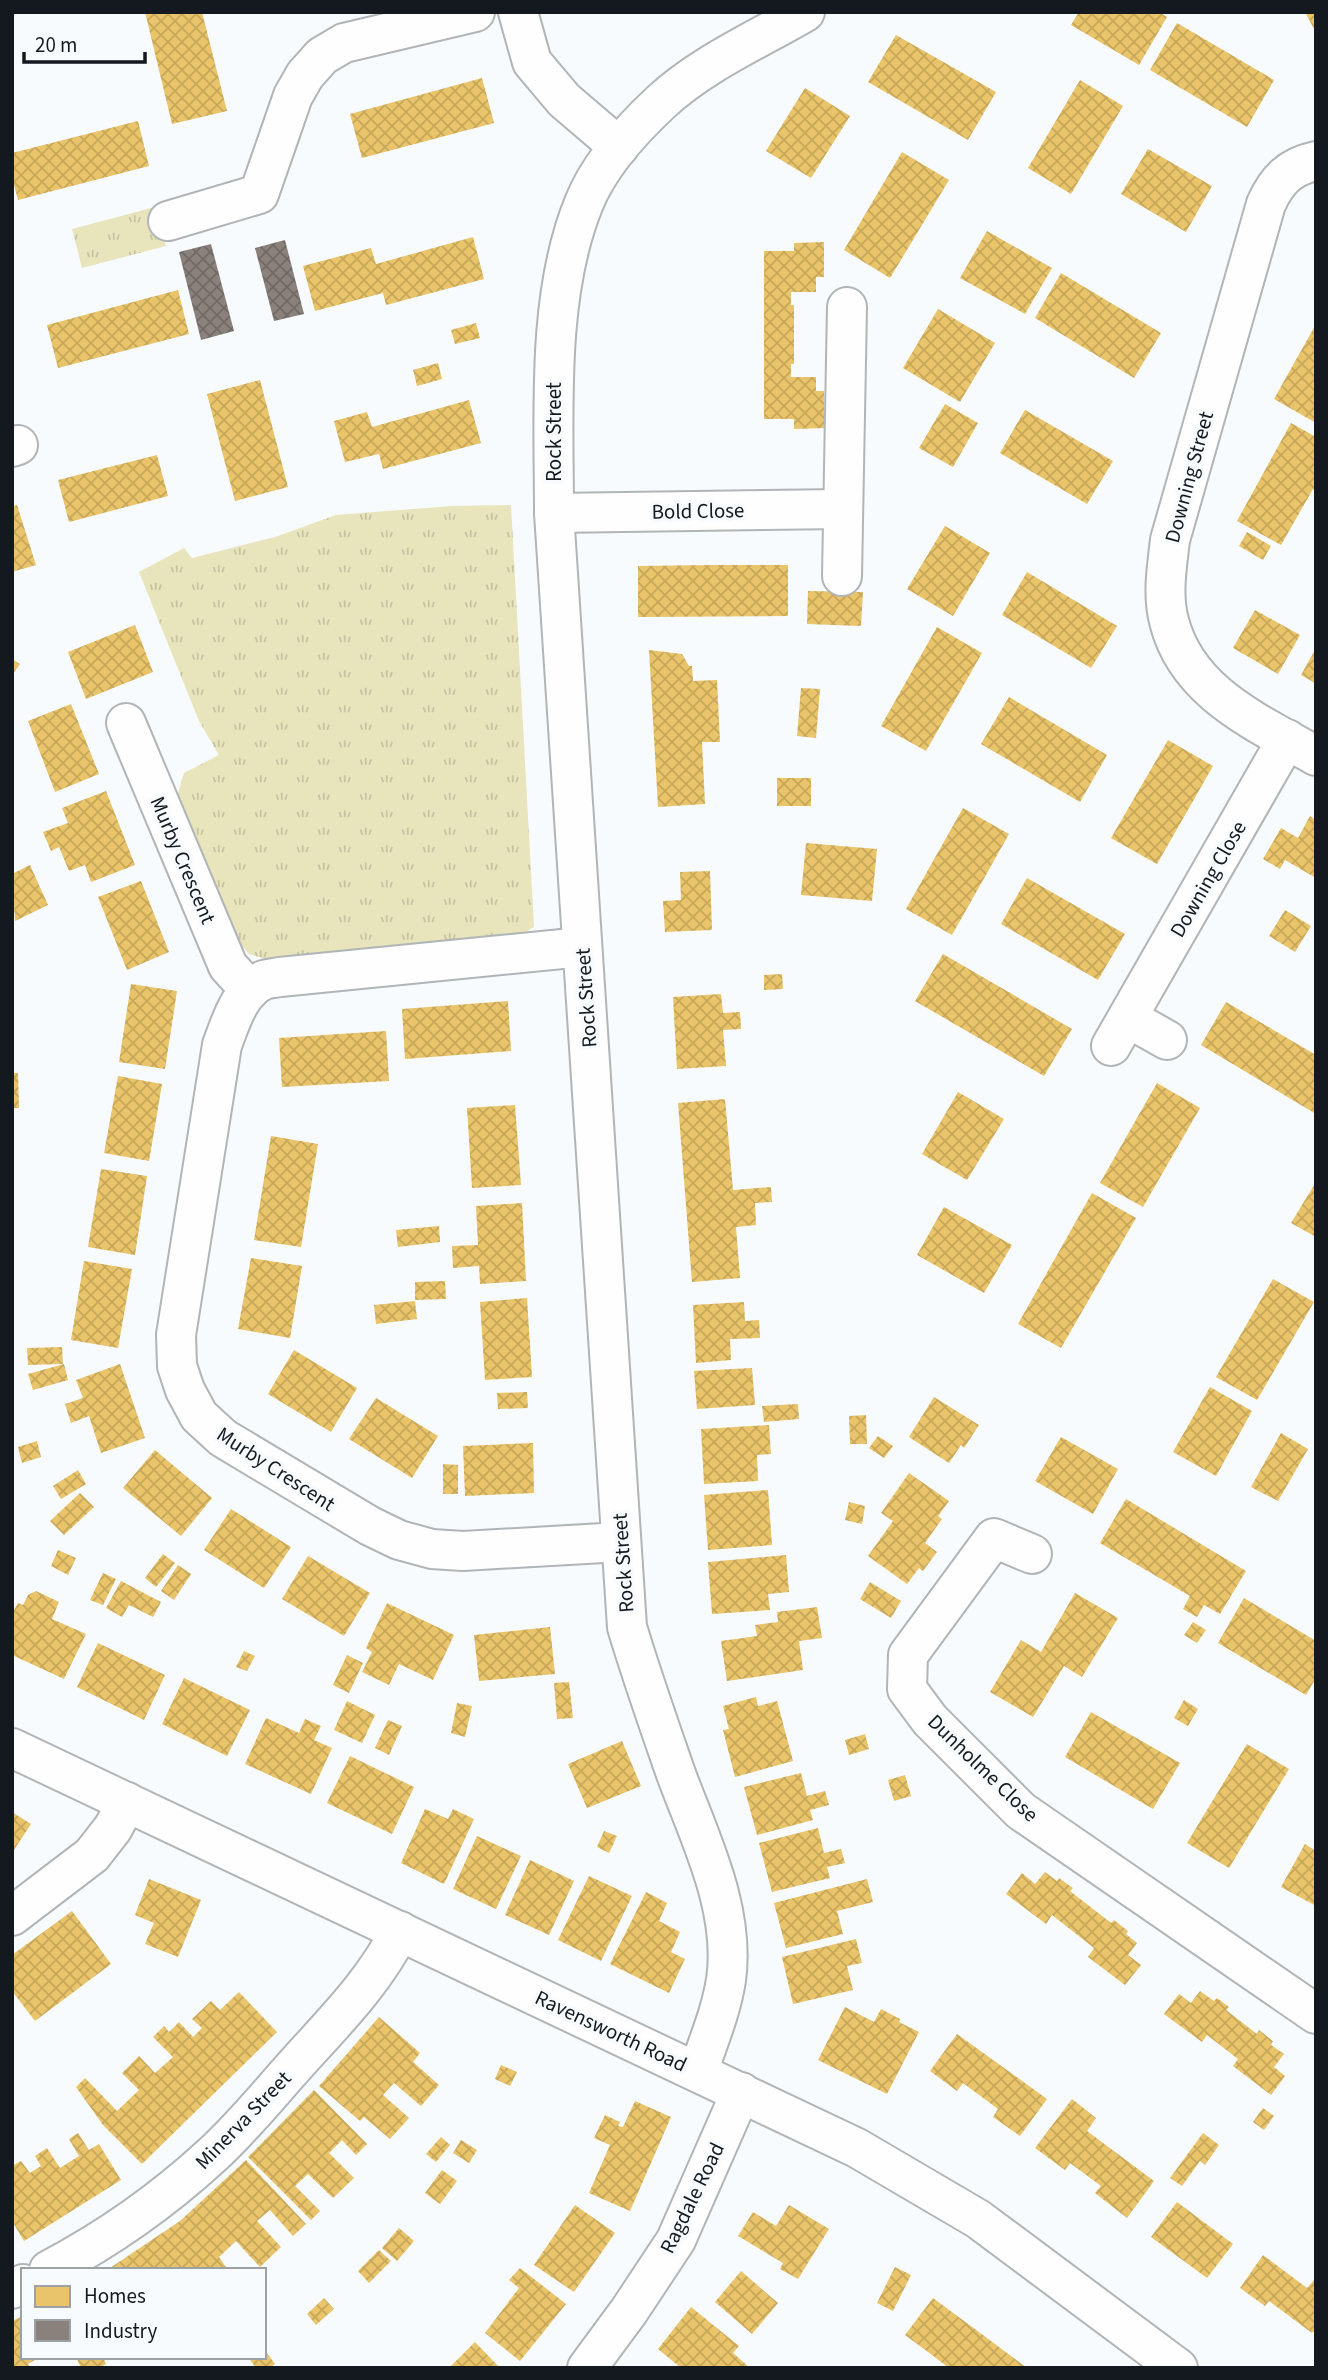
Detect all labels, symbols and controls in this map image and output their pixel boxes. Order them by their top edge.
scale bar [24,21,145,65]
text: 20 m [35,30,77,60]
street label: Rock Street [539,382,569,482]
street label: Downing Street [1157,408,1221,546]
street label: Bold Close [651,495,745,527]
street label: Murby Crescent [143,792,223,928]
street label: Downing Close [1162,815,1254,943]
street label: Rock Street [568,947,604,1049]
street label: Murby Crescent [211,1419,341,1519]
street label: Rock Street [605,1512,641,1614]
street label: Dunholme Close [921,1707,1045,1829]
street label: Ravensworth Road [530,1983,692,2079]
street label: Minerva Street [188,2064,298,2176]
street label: Ragdale Road [652,2137,732,2259]
legend [21,2268,266,2359]
text: Homes [84,2281,146,2311]
text: Industry [84,2316,157,2346]

